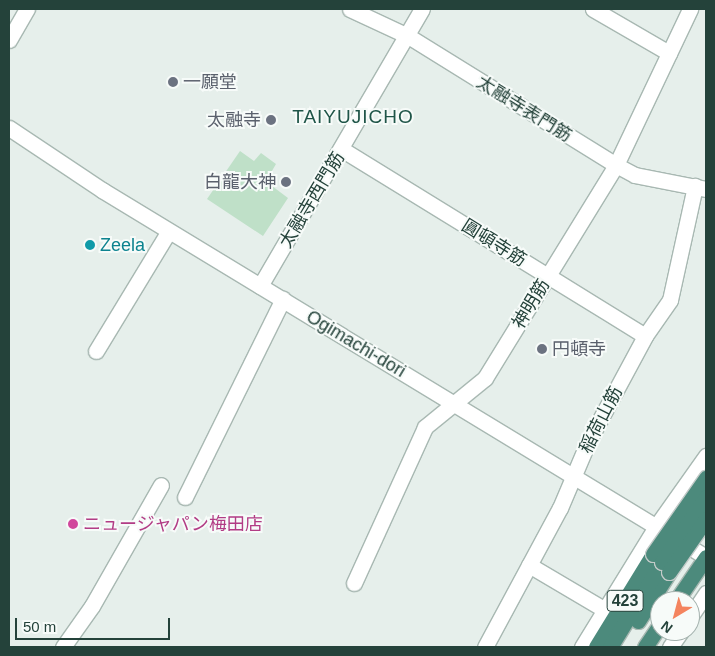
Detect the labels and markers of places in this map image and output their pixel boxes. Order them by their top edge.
place label: 一願堂 [183,71,237,93]
marker: 一願堂 [167,76,179,88]
place label: 太融寺 [207,109,261,131]
marker: 太融寺 [265,114,277,126]
place label: 白龍大神 [204,171,276,193]
marker: 白龍大神 [280,176,292,188]
place label: Zeela [100,234,145,256]
marker: Zeela [84,239,96,251]
place label: 円頓寺 [552,338,606,360]
marker: 円頓寺 [536,343,548,355]
place label: ニュージャパン梅田店 [83,513,263,535]
marker: ニュージャパン梅田店 [67,518,79,530]

